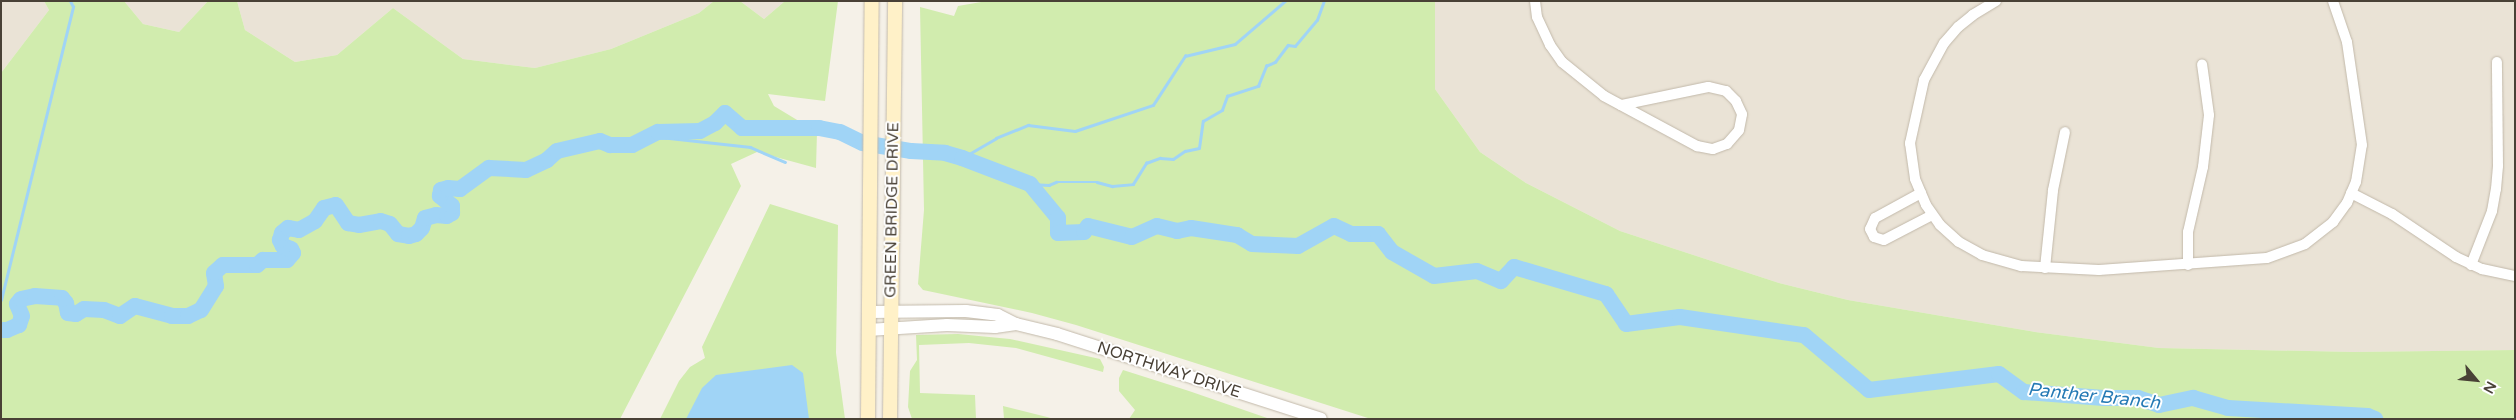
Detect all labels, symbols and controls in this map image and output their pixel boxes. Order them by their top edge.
street label: GREEN BRIDGE DRIVE [881,122,903,298]
street label: NORTHWAY DRIVE [1095,338,1243,402]
north arrow [2451,355,2501,405]
water label: Panther Branch [2027,378,2161,414]
text: N [2480,378,2500,396]

